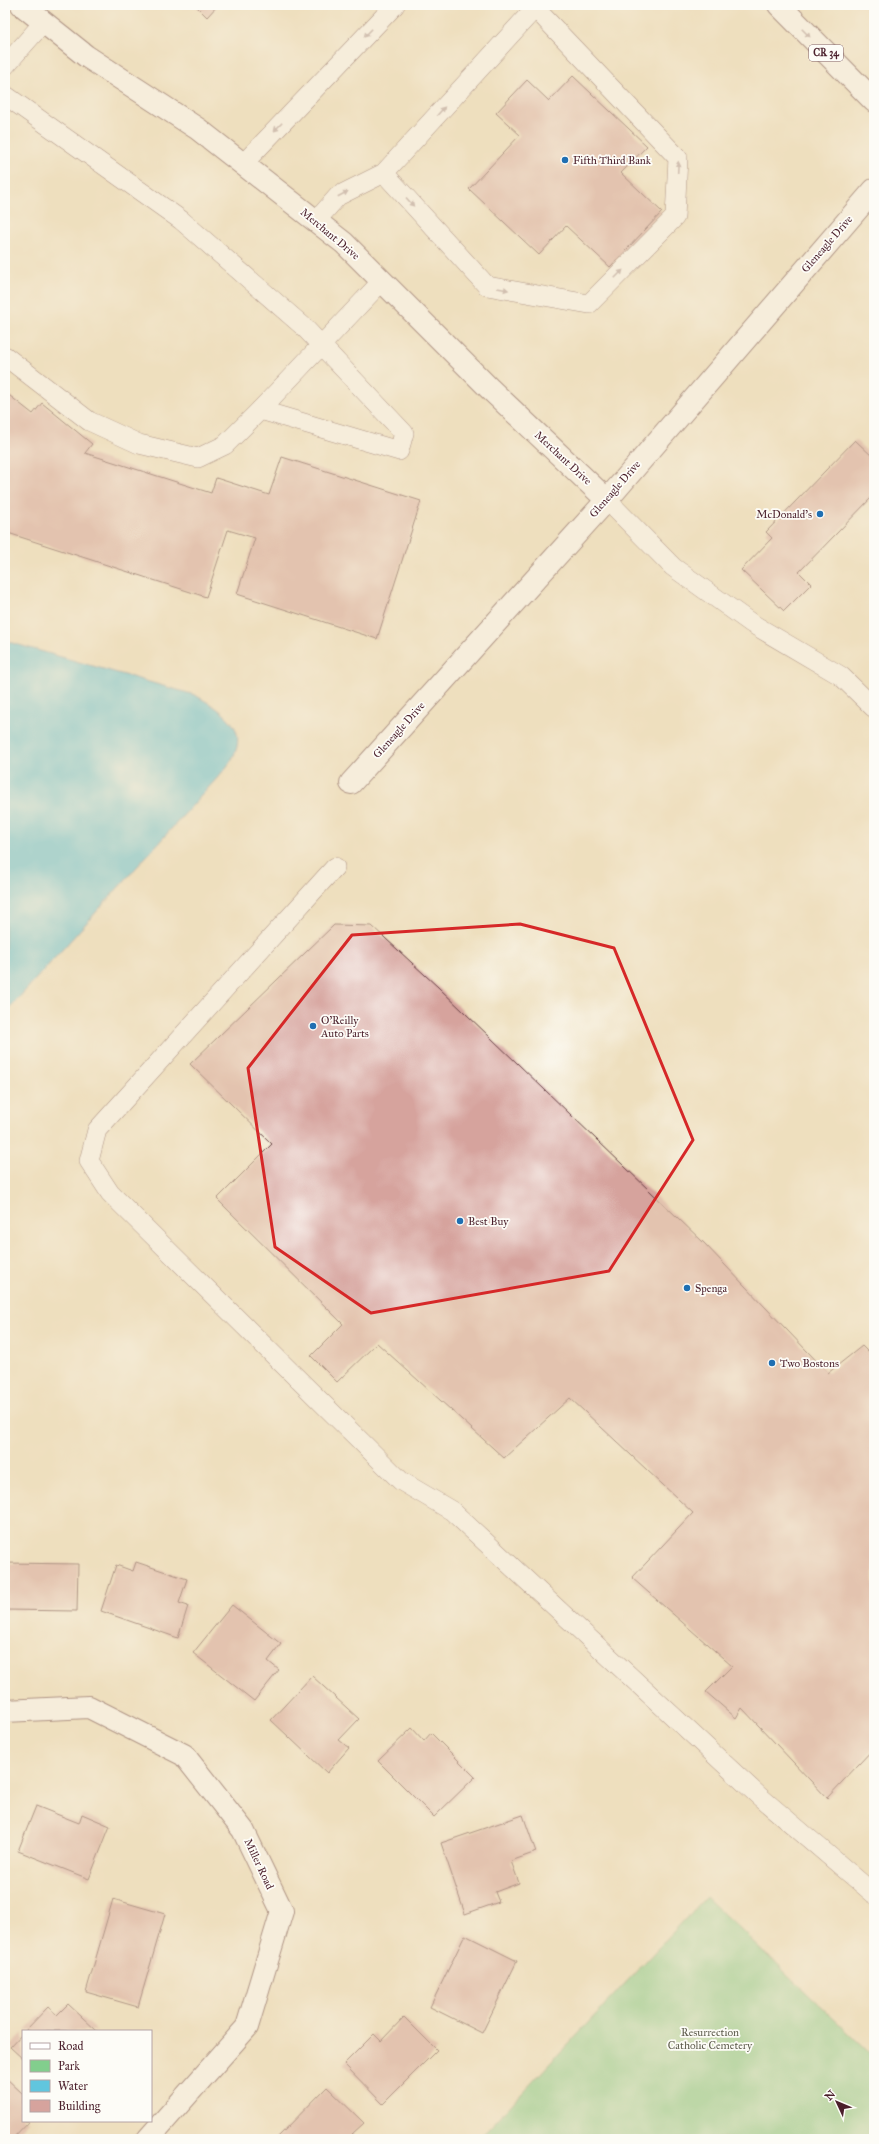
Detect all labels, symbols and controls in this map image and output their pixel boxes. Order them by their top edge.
one-way arrow [363,28,373,38]
one-way arrow [801,28,811,38]
road number: CR 34 [809,45,843,61]
one-way arrow [436,106,445,116]
one-way arrow [273,122,283,132]
place label: Fifth Third Bank [573,154,652,167]
marker: Fifth Third Bank [560,155,570,165]
one-way arrow [674,161,681,173]
one-way arrow [337,190,349,197]
one-way arrow [405,197,415,207]
street label: Merchant Drive [298,206,362,263]
street label: Gleneagle Drive [799,213,856,275]
one-way arrow [614,269,624,279]
one-way arrow [496,286,509,292]
street label: Merchant Drive [532,428,594,488]
street label: Gleneagle Drive [587,458,644,520]
place label: McDonald's [756,508,812,521]
marker: McDonald's [815,509,825,519]
street label: Gleneagle Drive [370,699,428,761]
place label: O'Reilly Auto Parts [320,1014,369,1040]
marker: O'Reilly Auto Parts [308,1021,318,1031]
place label: Best Buy [468,1215,509,1228]
marker: Best Buy [455,1216,465,1226]
place label: Spenga [695,1282,727,1295]
marker: Spenga [682,1283,692,1293]
place label: Two Bostons [780,1357,839,1370]
marker: Two Bostons [767,1358,777,1368]
street label: Miller Road [242,1836,277,1892]
park label: Resurrection Catholic Cemetery [668,2026,753,2052]
legend [22,2030,152,2122]
text: Road [58,2039,84,2053]
text: Park [58,2059,80,2073]
text: Water [58,2079,88,2093]
north arrow [817,2082,857,2122]
text: N [822,2087,839,2103]
text: Building [58,2099,101,2114]

